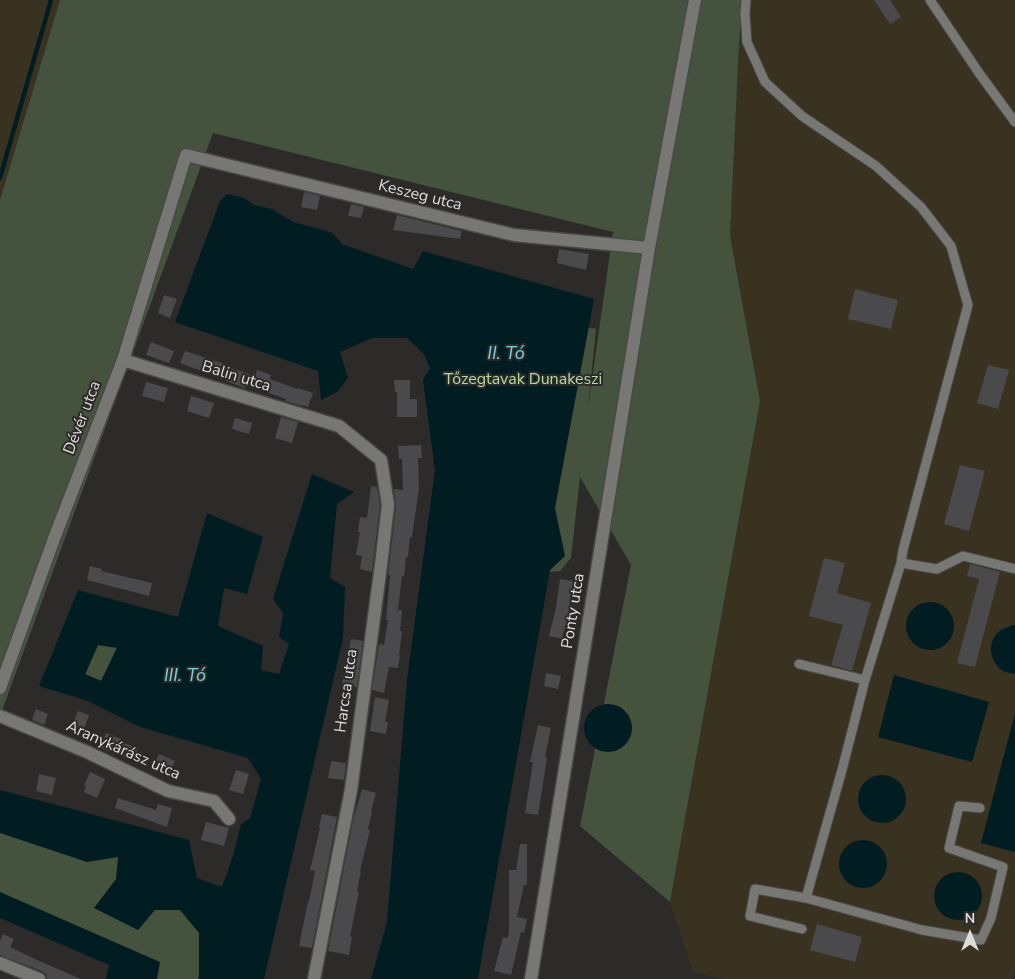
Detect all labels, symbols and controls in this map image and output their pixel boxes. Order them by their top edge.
street label: Keszeg utca [376,176,464,216]
water label: II. Tó [487,344,525,366]
street label: Balin utca [199,357,273,397]
park label: Tőzegtavak Dunakeszi [444,370,602,390]
street label: Dévér utca [60,379,106,457]
street label: Ponty utca [559,572,589,650]
street label: Harcsa utca [332,648,362,734]
water label: III. Tó [164,666,206,688]
street label: Aranykárász utca [63,717,183,785]
north arrow [945,909,995,959]
text: N [965,909,975,928]

